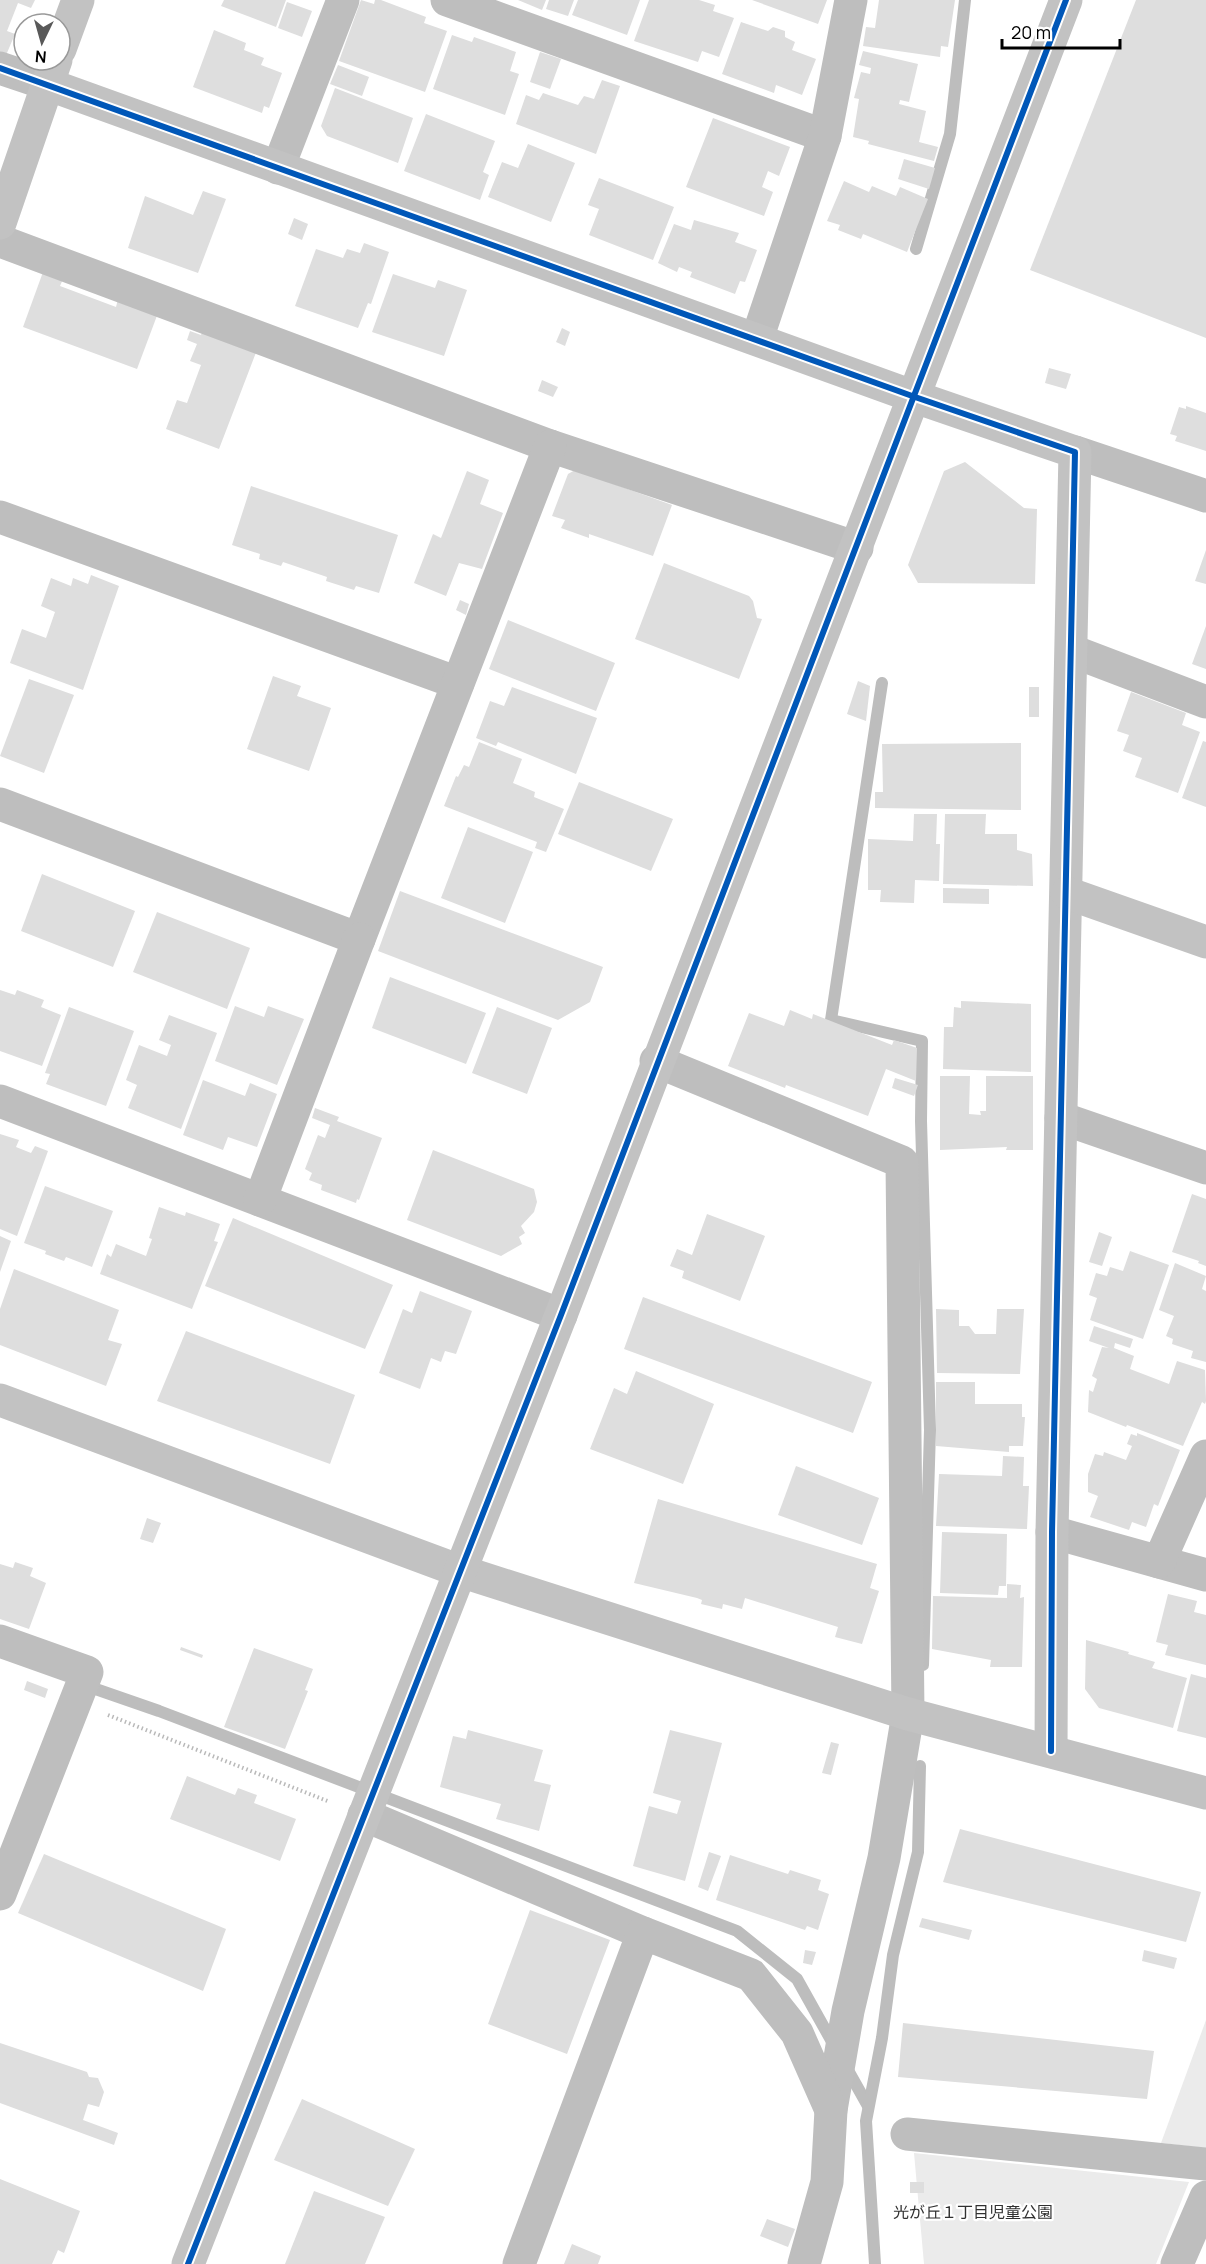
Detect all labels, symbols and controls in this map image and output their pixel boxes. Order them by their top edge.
north arrow [12,12,72,72]
scale bar [1002,12,1120,50]
text: 20 m [1011,20,1051,44]
text: N [34,45,47,68]
park label: 光が丘１丁目児童公園 [893,2201,1053,2223]

